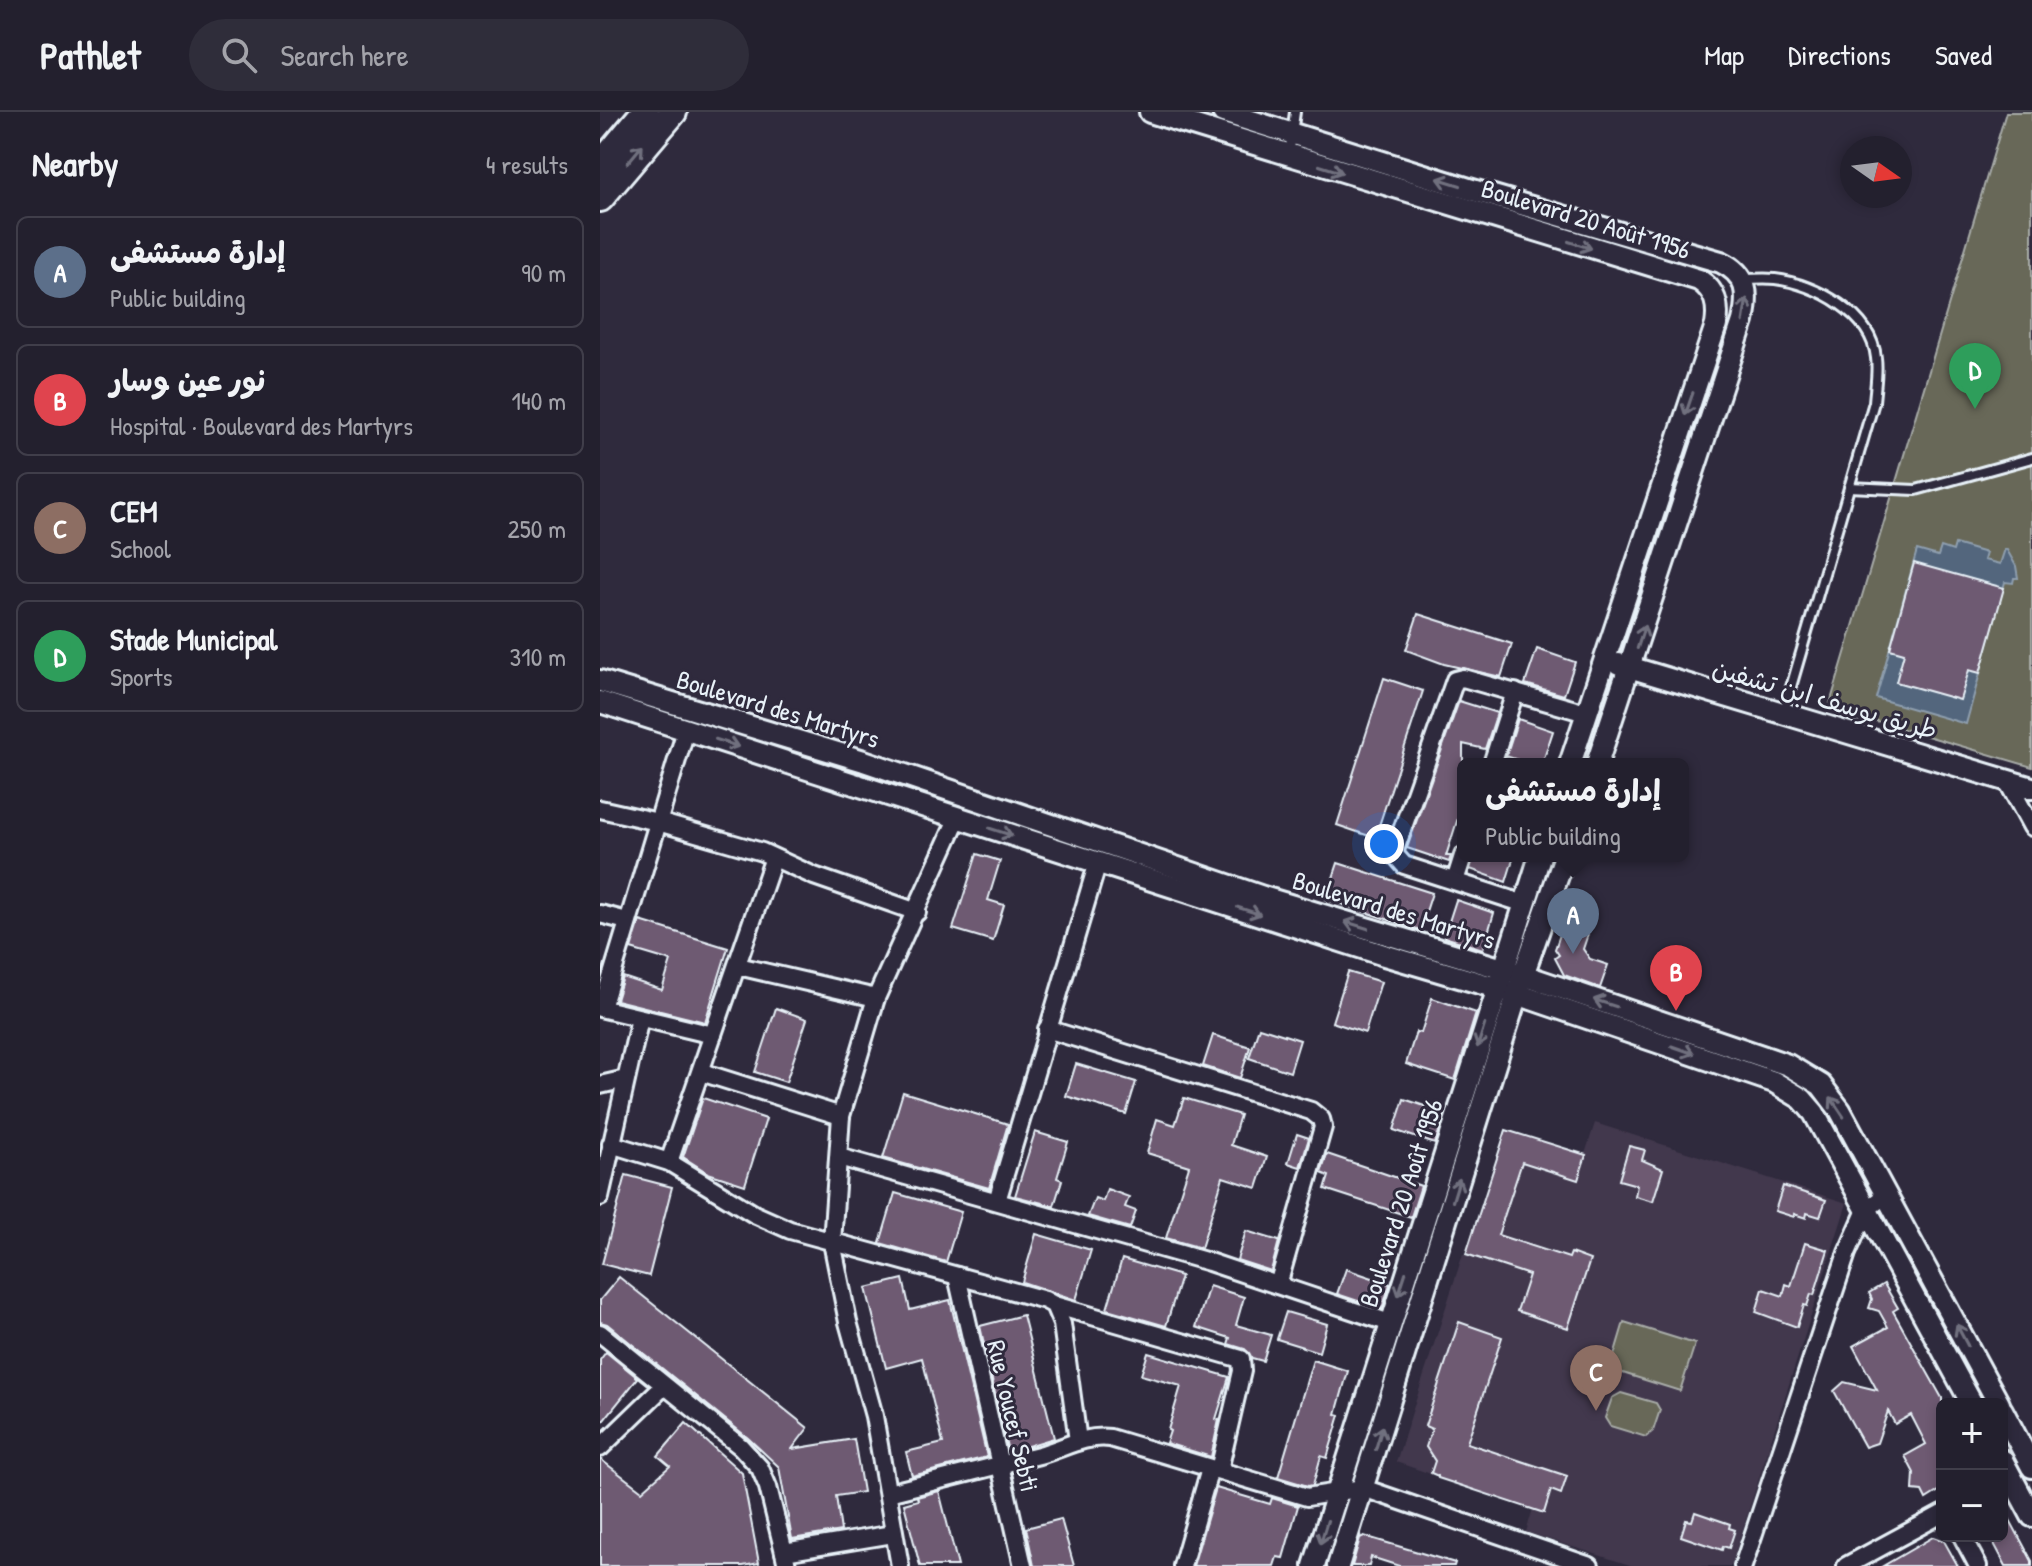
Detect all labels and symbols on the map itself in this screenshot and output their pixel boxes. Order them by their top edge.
north arrow [1840,136,1912,208]
one-way arrow [627,144,644,165]
one-way arrow [1318,162,1344,177]
street label: Boulevard 20 Août 1956 [1477,170,1695,267]
one-way arrow [1436,174,1462,189]
one-way arrow [1567,238,1593,253]
one-way arrow [1738,297,1753,323]
pin: D [1949,343,2001,409]
one-way arrow [1681,392,1696,417]
one-way arrow [1634,625,1649,650]
street label: طريق يوسف ابن تشفين [1709,650,1942,747]
street label: Boulevard des Martyrs [673,661,884,756]
one-way arrow [715,737,740,752]
your location [1364,824,1404,864]
one-way arrow [989,825,1014,840]
street label: Boulevard des Martyrs [1289,862,1500,957]
pin: A [1547,888,1599,954]
one-way arrow [1236,905,1261,920]
one-way arrow [1344,917,1370,932]
pin: B [1650,945,1702,1011]
one-way arrow [1592,994,1617,1009]
one-way arrow [1472,1024,1487,1049]
one-way arrow [1670,1044,1695,1059]
street label: Boulevard 20 Août 1956 [1350,1094,1451,1311]
one-way arrow [1829,1097,1845,1119]
one-way arrow [1449,1178,1464,1204]
one-way arrow [1394,1271,1409,1297]
one-way arrow [1954,1324,1970,1347]
street label: Rue Youcef Sebti [979,1337,1048,1495]
pin: C [1570,1345,1622,1411]
one-way arrow [1372,1426,1387,1451]
one-way arrow [1316,1519,1331,1545]

